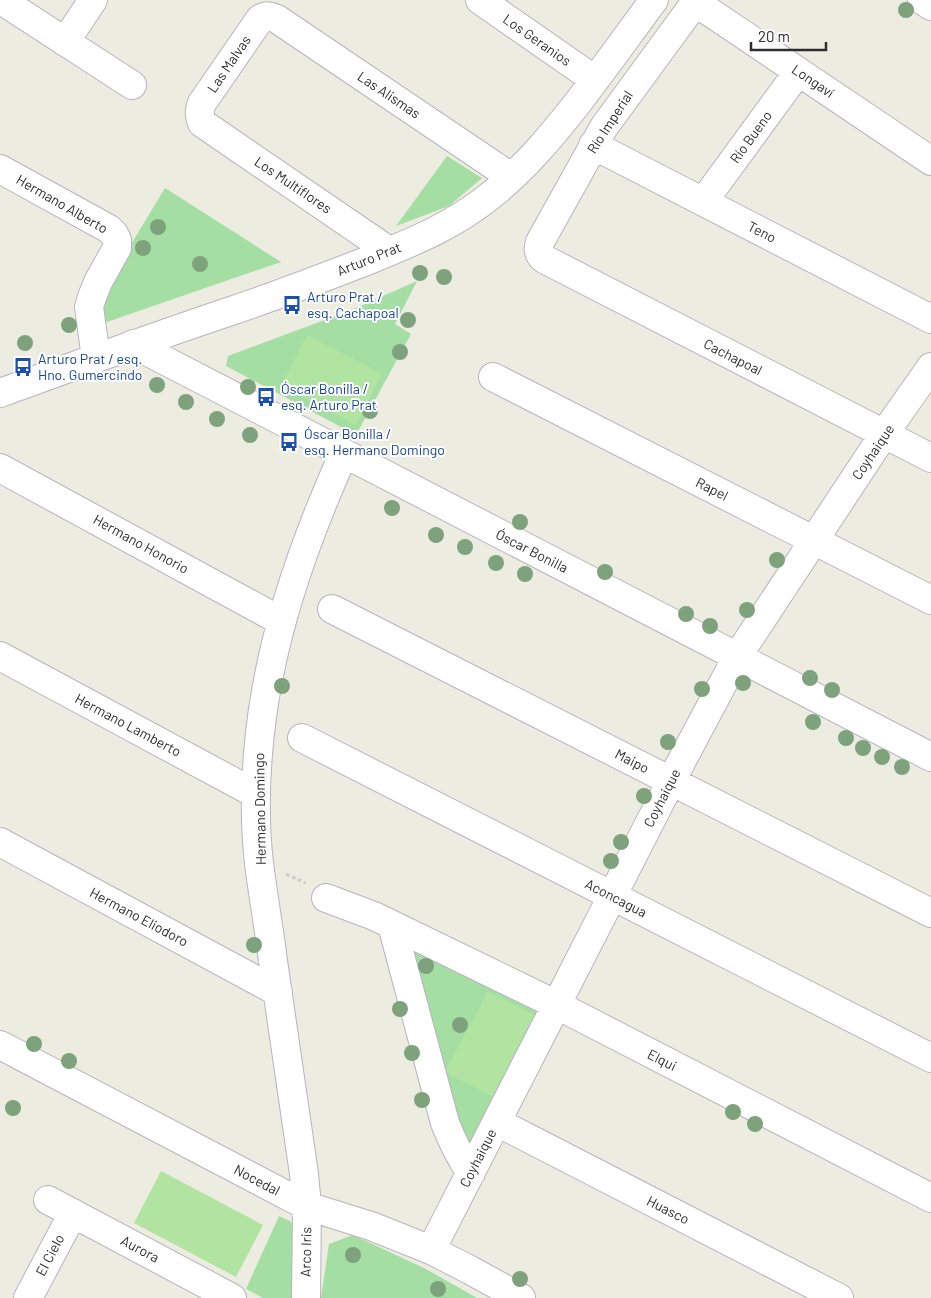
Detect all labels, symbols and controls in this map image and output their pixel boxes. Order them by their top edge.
street label: Los Geranios [500,10,575,69]
scale bar [751,20,826,52]
text: 20 m [758,27,790,45]
street label: Las Malvas [203,32,254,96]
street label: Longaví [789,60,838,101]
street label: Las Alismas [355,67,424,122]
street label: Río Imperial [583,87,636,156]
street label: Río Bueno [726,107,775,166]
street label: Los Multiflores [251,153,335,217]
street label: Hermano Alberto [13,170,111,237]
street label: Teno [745,217,779,246]
street label: Arturo Prat [334,238,403,279]
place label: Arturo Prat / esq. Cachapoal [307,288,399,321]
bus stop icon: Arturo Prat / esq. Cachapoal [281,294,303,316]
street label: Cachapoal [701,335,765,378]
place label: Arturo Prat / esq. Hno. Gumercindo [38,350,142,383]
bus stop icon: Arturo Prat / esq. Hno. Gumercindo [12,356,34,378]
place label: Óscar Bonilla / esq. Arturo Prat [281,380,377,413]
bus stop icon: Óscar Bonilla / esq. Arturo Prat [255,386,277,408]
street label: Coyhaique [848,421,897,483]
place label: Óscar Bonilla / esq. Hermano Domingo [304,425,445,458]
bus stop icon: Óscar Bonilla / esq. Hermano Domingo [278,431,300,453]
street label: Rapel [693,473,731,504]
street label: Hermano Honorio [91,510,192,577]
street label: Óscar Bonilla [493,525,571,576]
street label: Hermano Lamberto [72,689,184,760]
street label: Maipo [612,745,652,776]
street label: Hermano Domingo [250,753,269,865]
street label: Coyhaique [640,766,683,830]
street label: Aconcagua [582,875,650,920]
street label: Hermano Eliodoro [87,883,191,950]
street label: Elqui [645,1045,680,1074]
street label: Coyhaique [456,1126,499,1190]
street label: Nocedal [231,1160,283,1199]
street label: Huasco [644,1192,692,1227]
street label: Arco Iris [297,1226,314,1277]
street label: El Cielo [32,1231,68,1279]
street label: Aurora [118,1231,162,1266]

